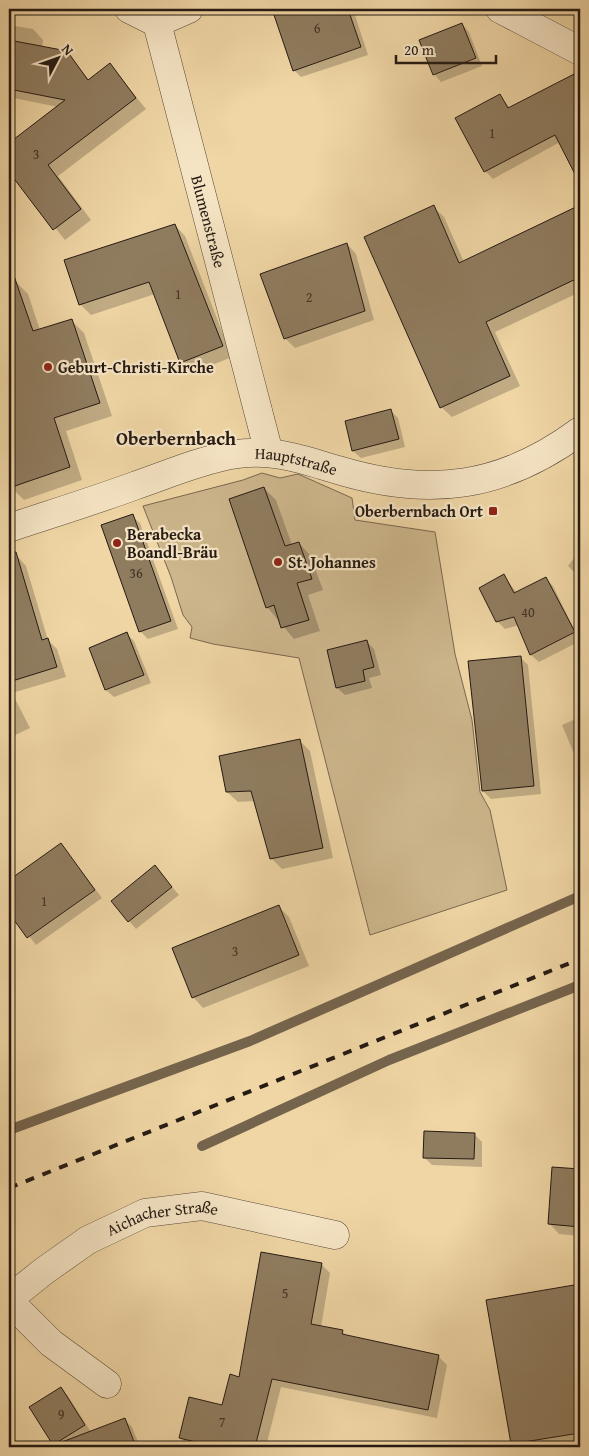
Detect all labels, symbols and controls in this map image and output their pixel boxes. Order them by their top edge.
house number: 6 [314,18,321,38]
north arrow [32,32,82,82]
scale bar [396,32,496,64]
text: N [57,39,79,60]
text: 20 m [404,39,435,60]
house number: 1 [489,123,495,143]
house number: 3 [33,144,39,164]
street label: Blumenstraße [185,173,232,270]
house number: 1 [175,284,181,304]
house number: 2 [306,287,312,307]
place label: Geburt-Christi-Kirche [58,355,214,379]
marker: Geburt-Christi-Kirche [42,361,54,373]
district label: Oberbernbach [116,424,237,452]
street label: Hauptstraße [255,441,340,481]
place label: Oberbernbach Ort [355,499,483,523]
marker: Oberbernbach Ort [487,505,499,517]
place label: Berabecka Boandl-Bräu [127,522,218,564]
marker: Berabecka Boandl-Bräu [111,537,123,549]
place label: St. Johannes [288,550,376,574]
marker: St. Johannes [272,556,284,568]
house number: 36 [129,563,143,583]
house number: 40 [521,602,535,622]
house number: 1 [41,891,47,911]
house number: 3 [232,941,238,961]
street label: Aichacher Straße [102,1194,221,1242]
house number: 5 [282,1283,288,1303]
house number: 9 [58,1404,65,1424]
house number: 7 [219,1412,226,1432]

